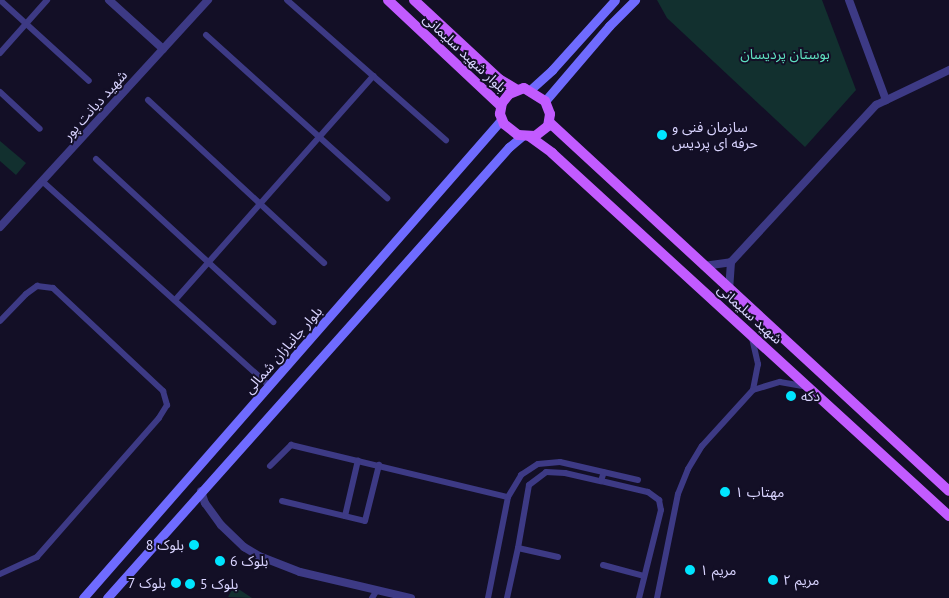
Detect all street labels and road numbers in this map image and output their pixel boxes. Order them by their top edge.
street label: بلوار شهید سلیمانی [420,10,510,96]
street label: شهید دیانت پور [59,67,131,143]
street label: شهید سلیمانی [714,281,786,347]
street label: بلوار جانبازان شمالی [240,303,326,397]

